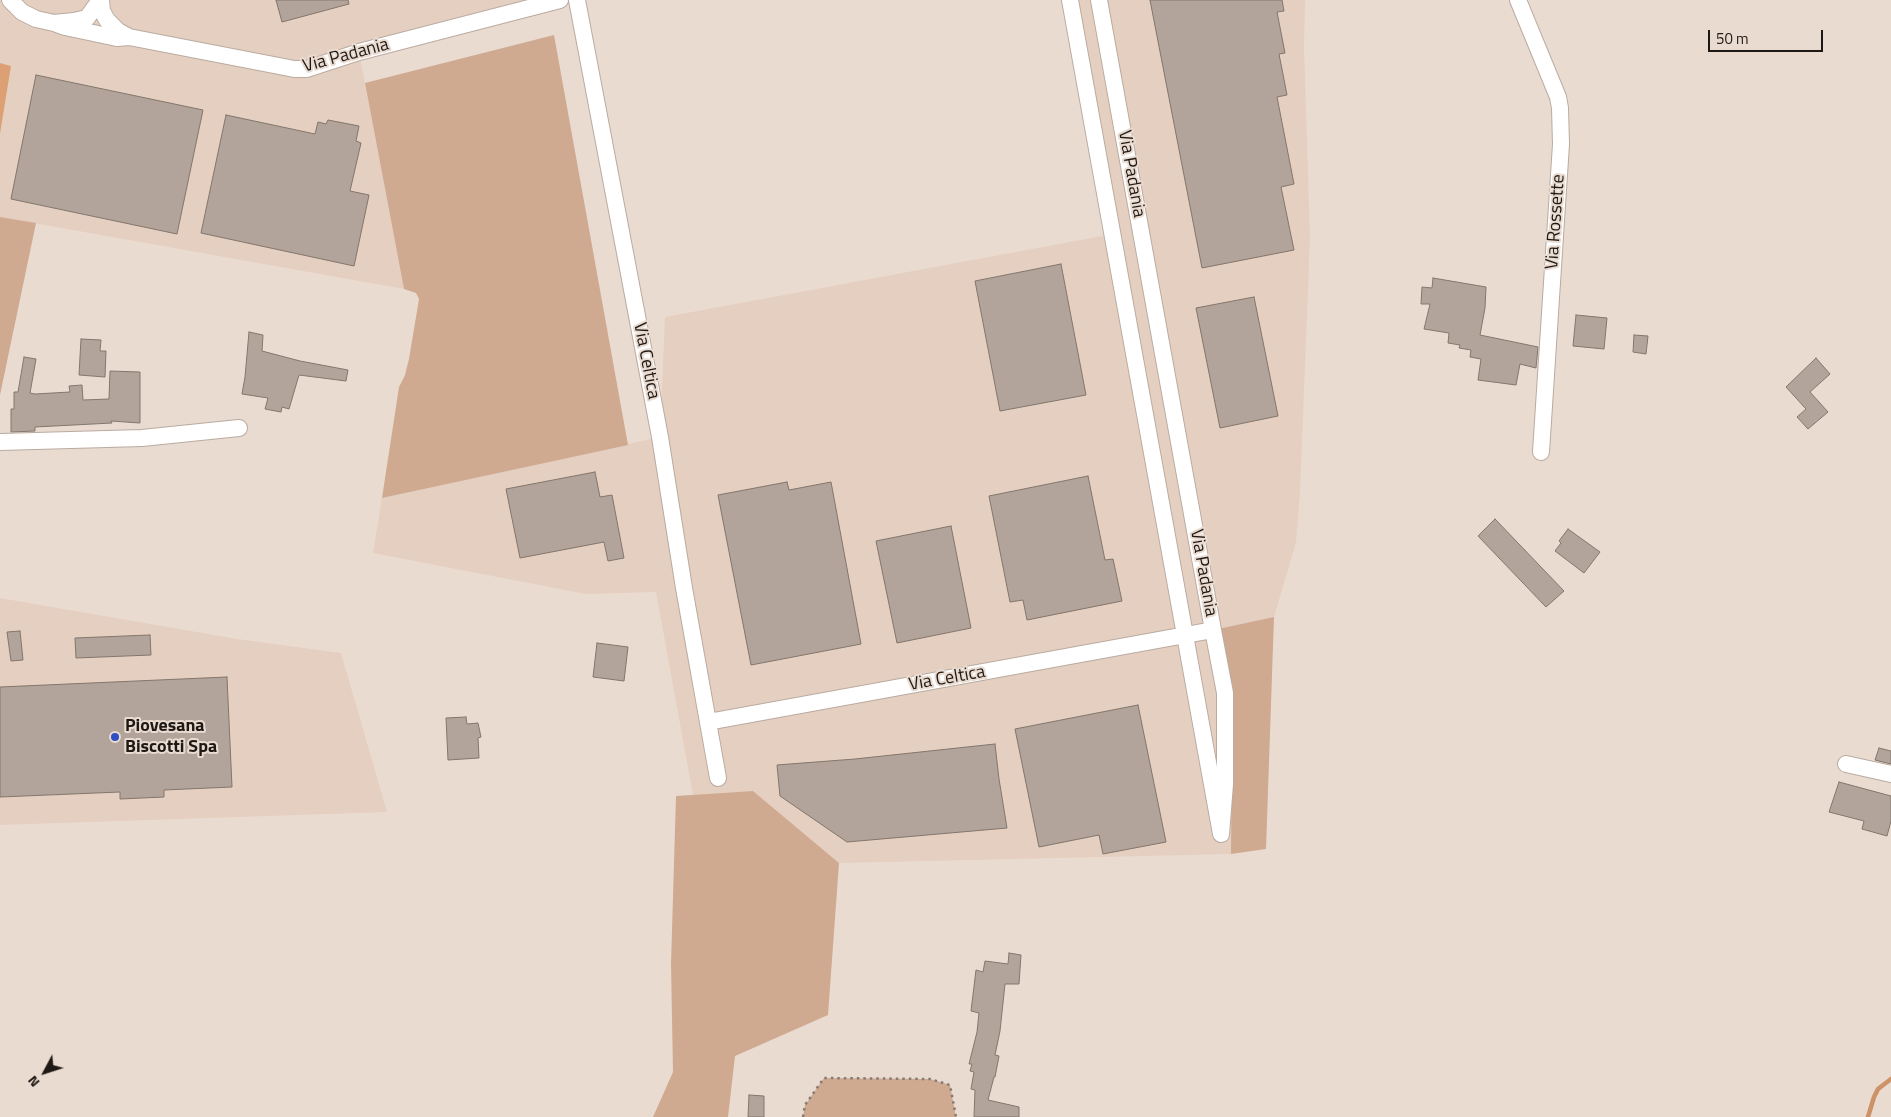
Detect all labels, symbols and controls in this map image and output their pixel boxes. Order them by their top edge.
scale bar [1711,20,1826,52]
text: 50 m [1716,27,1749,50]
street label: Via Padania [301,34,391,78]
street label: Via Padania [1113,129,1149,219]
street label: Via Rossette [1542,174,1570,270]
street label: Via Celtica [628,321,664,401]
street label: Via Padania [1185,528,1221,618]
street label: Via Celtica [907,662,987,696]
place label: Piovesana Biscotti Spa [125,716,217,759]
marker: Piovesana Biscotti Spa [109,731,121,743]
north arrow [20,1047,70,1097]
text: N [22,1072,44,1092]

